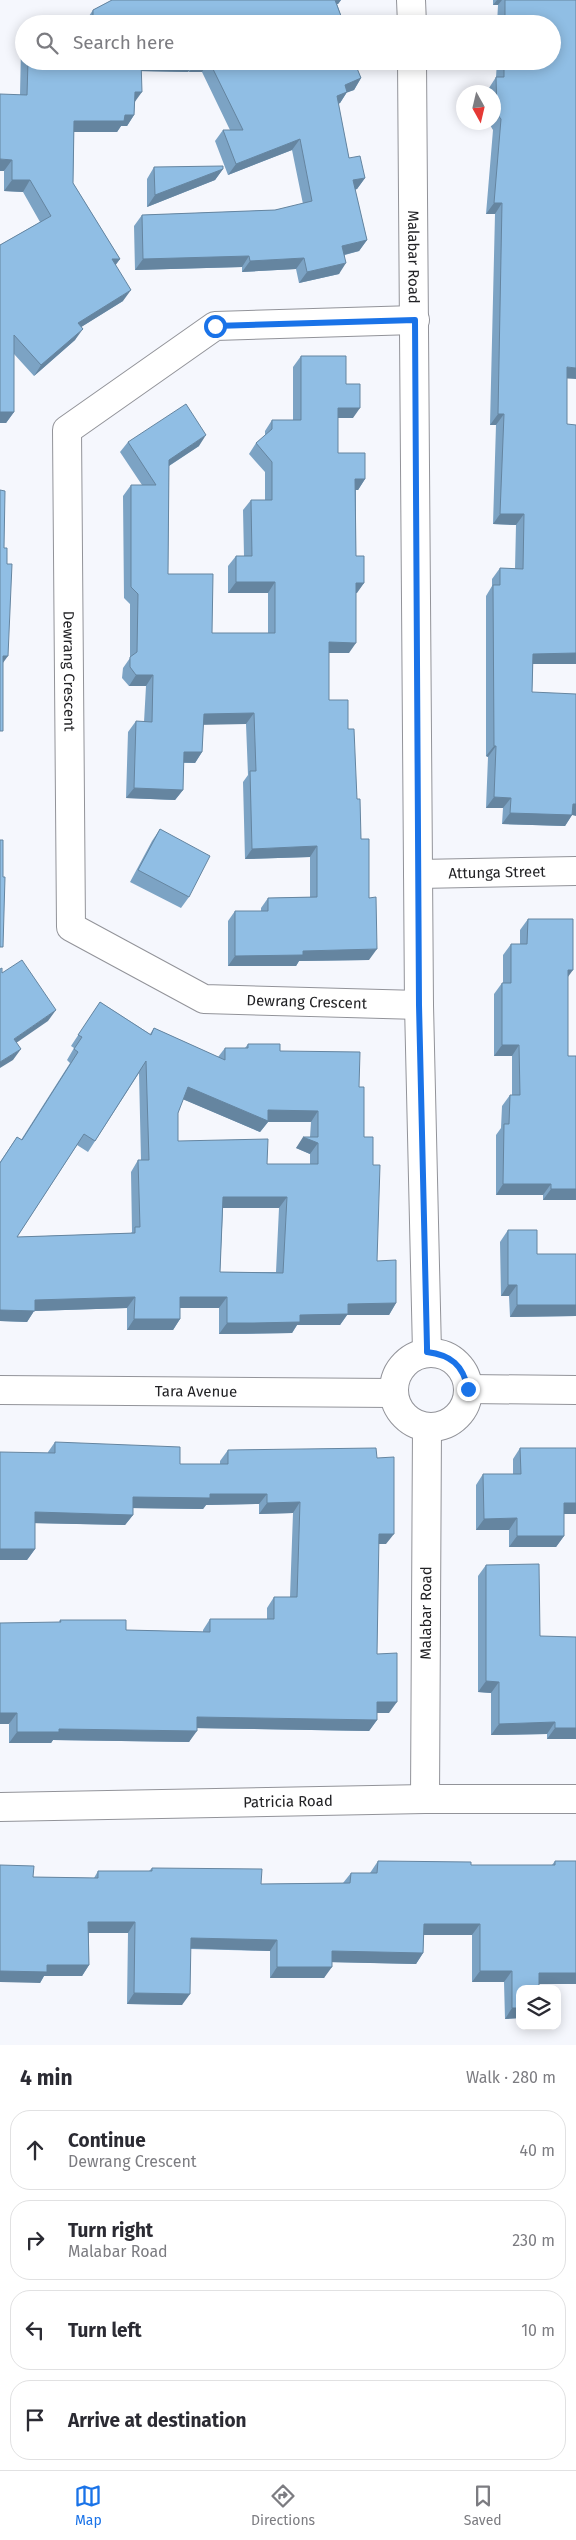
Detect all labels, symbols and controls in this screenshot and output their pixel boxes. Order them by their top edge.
search box [15,15,561,70]
icon: search [33,29,61,57]
text: Search here [73,31,174,54]
north arrow [456,85,501,130]
street label: Malabar Road [404,210,423,304]
route start [204,315,227,338]
street label: Dewrang Crescent [59,611,78,732]
street label: Attunga Street [448,863,546,882]
street label: Dewrang Crescent [246,991,368,1013]
route end [457,1378,480,1401]
street label: Tara Avenue [155,1382,237,1401]
street label: Malabar Road [417,1566,435,1660]
street label: Patricia Road [243,1792,333,1811]
map controls [516,1985,561,2030]
button: layers [516,1985,561,2030]
text: 4 min [20,2065,73,2091]
text: Walk · 280 m [466,2068,556,2087]
text: Continue [68,2129,146,2152]
icon: ahead [21,2136,49,2164]
text: 40 m [520,2141,555,2160]
text: Dewrang Crescent [68,2152,197,2171]
text: Turn right [68,2219,153,2242]
icon: right [21,2226,49,2254]
text: 230 m [512,2231,555,2250]
text: Malabar Road [68,2242,168,2261]
icon: left [21,2316,49,2344]
text: Turn left [68,2319,142,2342]
text: 10 m [521,2321,555,2340]
icon: arrive [21,2406,49,2434]
text: Arrive at destination [68,2409,247,2432]
tab: Map [74,2482,102,2529]
tab: Directions [251,2482,315,2529]
tab: Saved [464,2482,502,2529]

